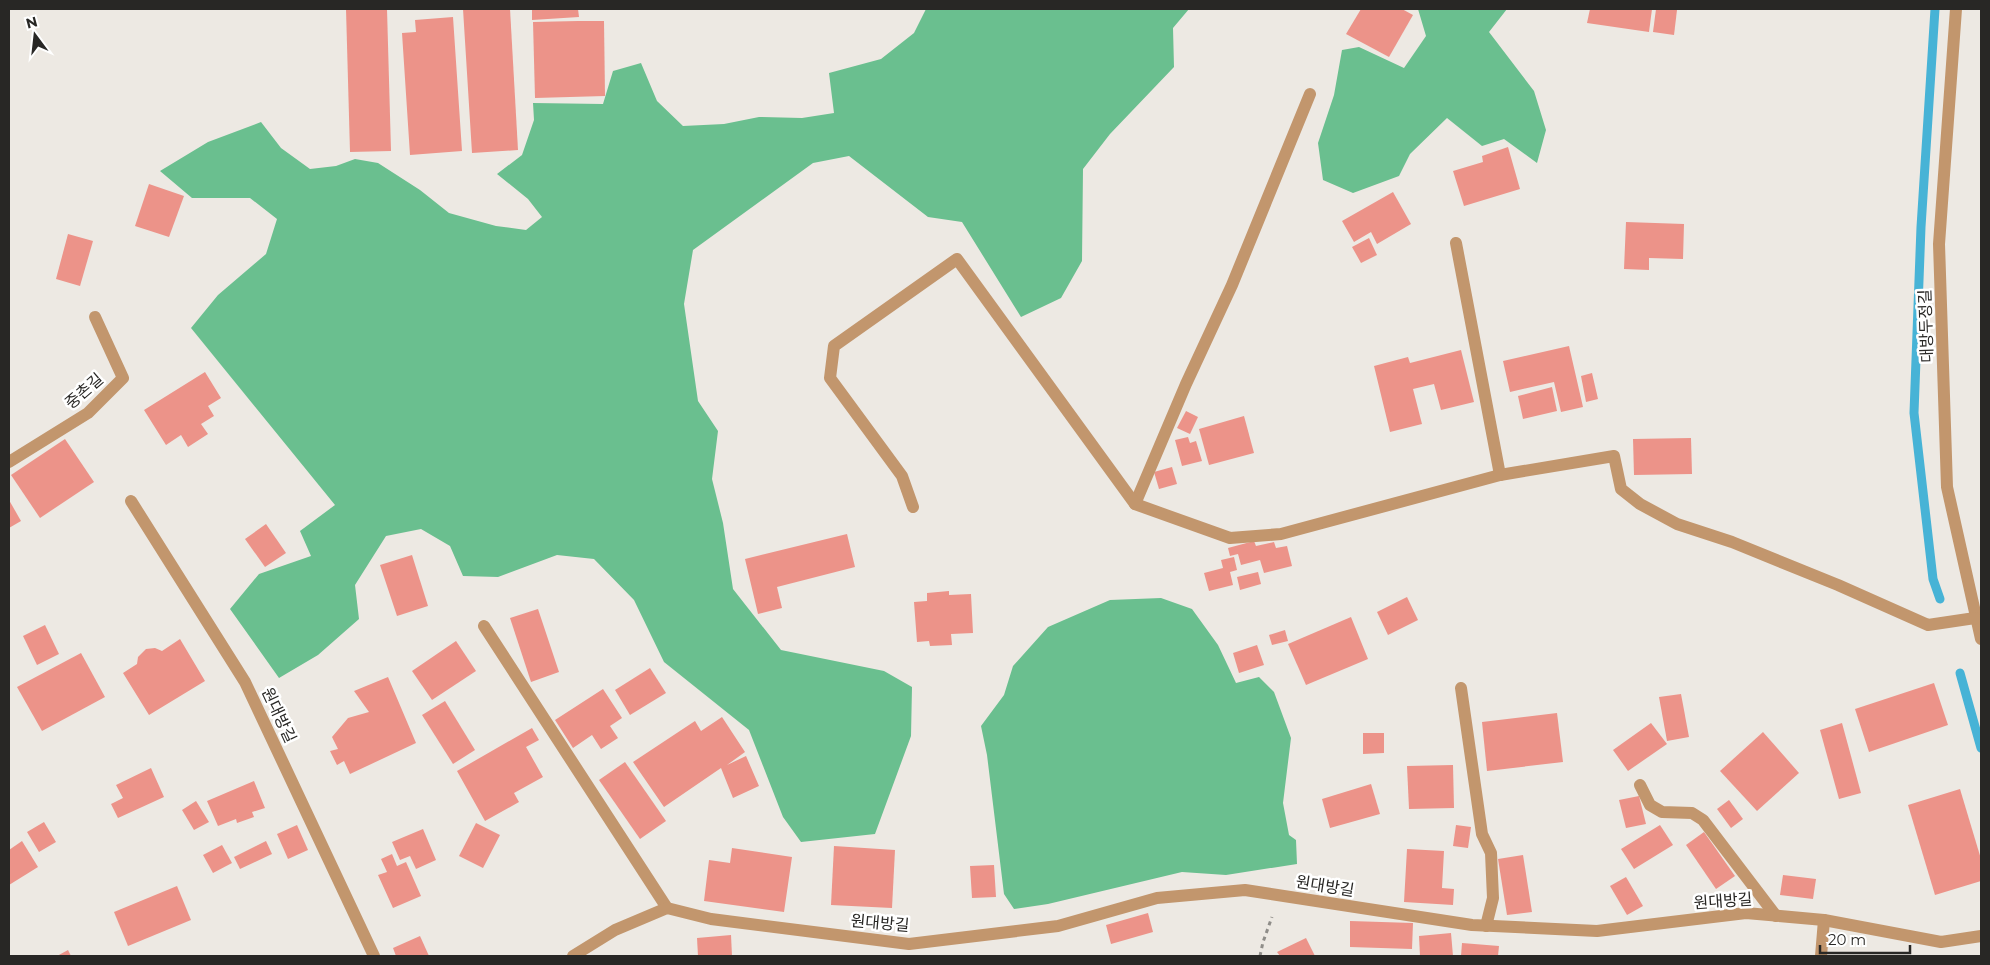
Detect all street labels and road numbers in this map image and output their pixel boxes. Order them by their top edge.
street label: 대방두정길 [1915,289,1937,363]
street label: 중촌길 [61,369,107,413]
street label: 원대방길 [258,684,300,746]
street label: 원대방길 [1294,872,1356,900]
street label: 원대방길 [1693,889,1753,913]
street label: 원대방길 [850,911,910,935]

